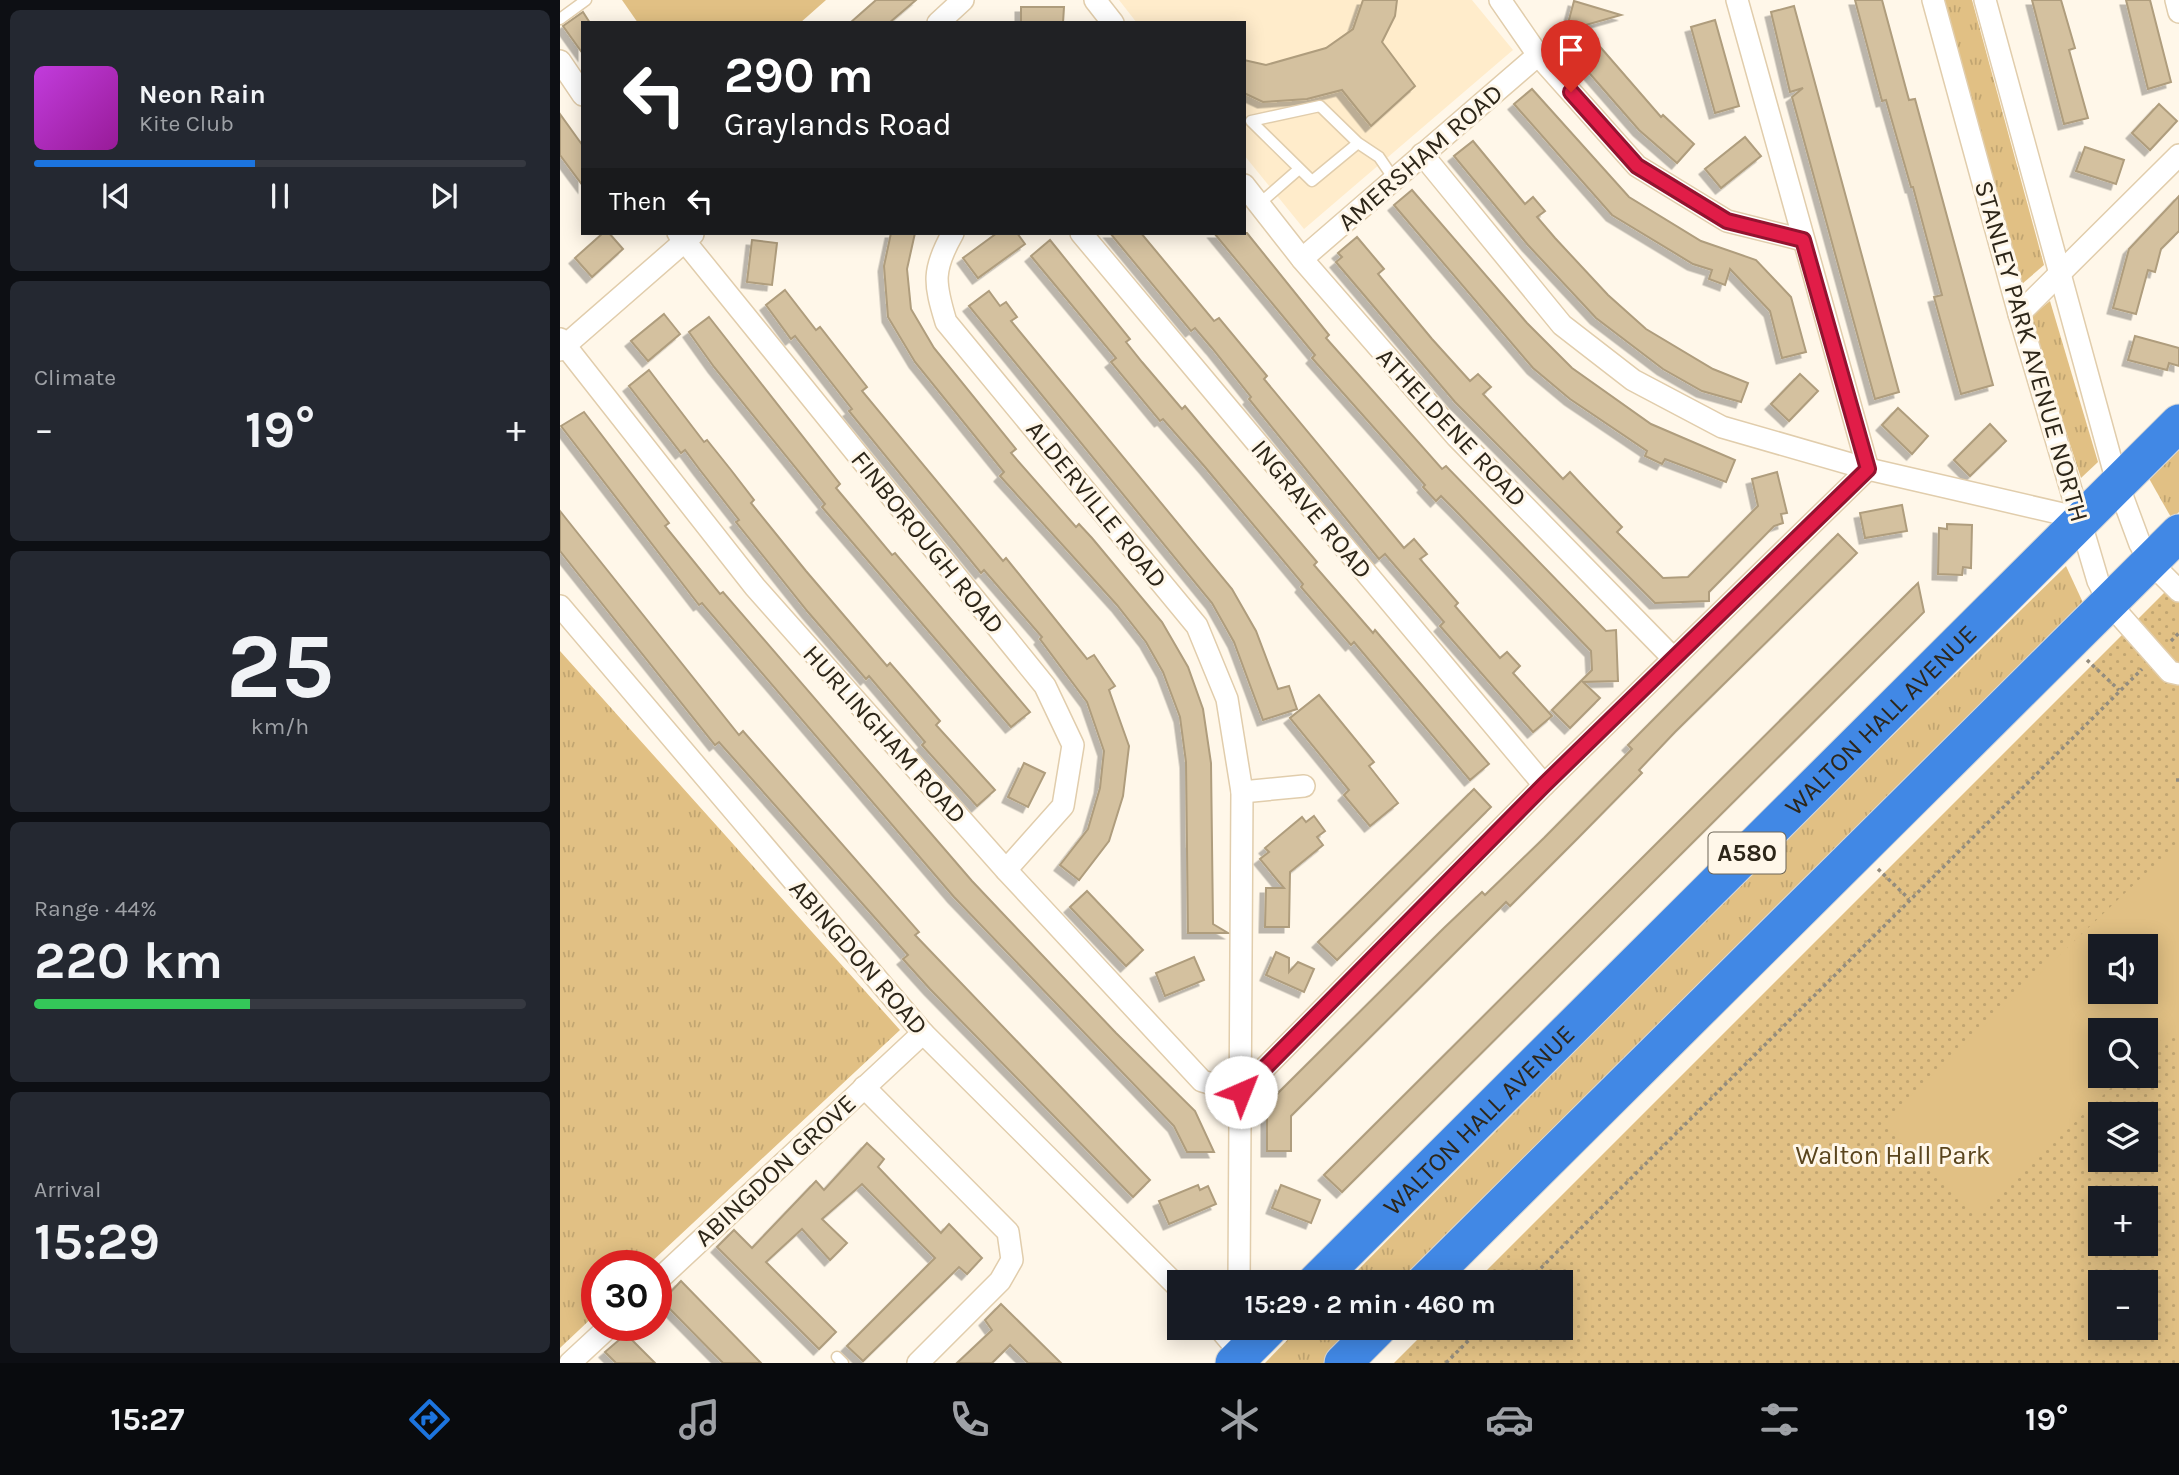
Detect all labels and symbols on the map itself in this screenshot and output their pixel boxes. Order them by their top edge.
pin [1541,20,1601,92]
street label: AMERSHAM ROAD [1331,77,1509,237]
street label: STANLEY PARK AVENUE NORTH [1968,177,2095,525]
street label: ATHELDENE ROAD [1370,341,1533,513]
street label: ALDERVILLE ROAD [1020,414,1174,594]
street label: INGRAVE ROAD [1244,433,1379,585]
street label: FINBOROUGH ROAD [844,445,1011,640]
street label: WALTON HALL AVENUE [1779,618,1983,822]
street label: HURLINGHAM ROAD [796,639,973,830]
road number: A580 [1708,832,1786,874]
street label: ABINGDON ROAD [783,873,934,1041]
street label: WALTON HALL AVENUE [1377,1018,1581,1222]
position arrow [1204,1055,1278,1129]
street label: ABINGDON GROVE [688,1088,862,1253]
park label: Walton Hall Park [1795,1140,1991,1171]
speed limit sign: 30 [581,1250,672,1341]

